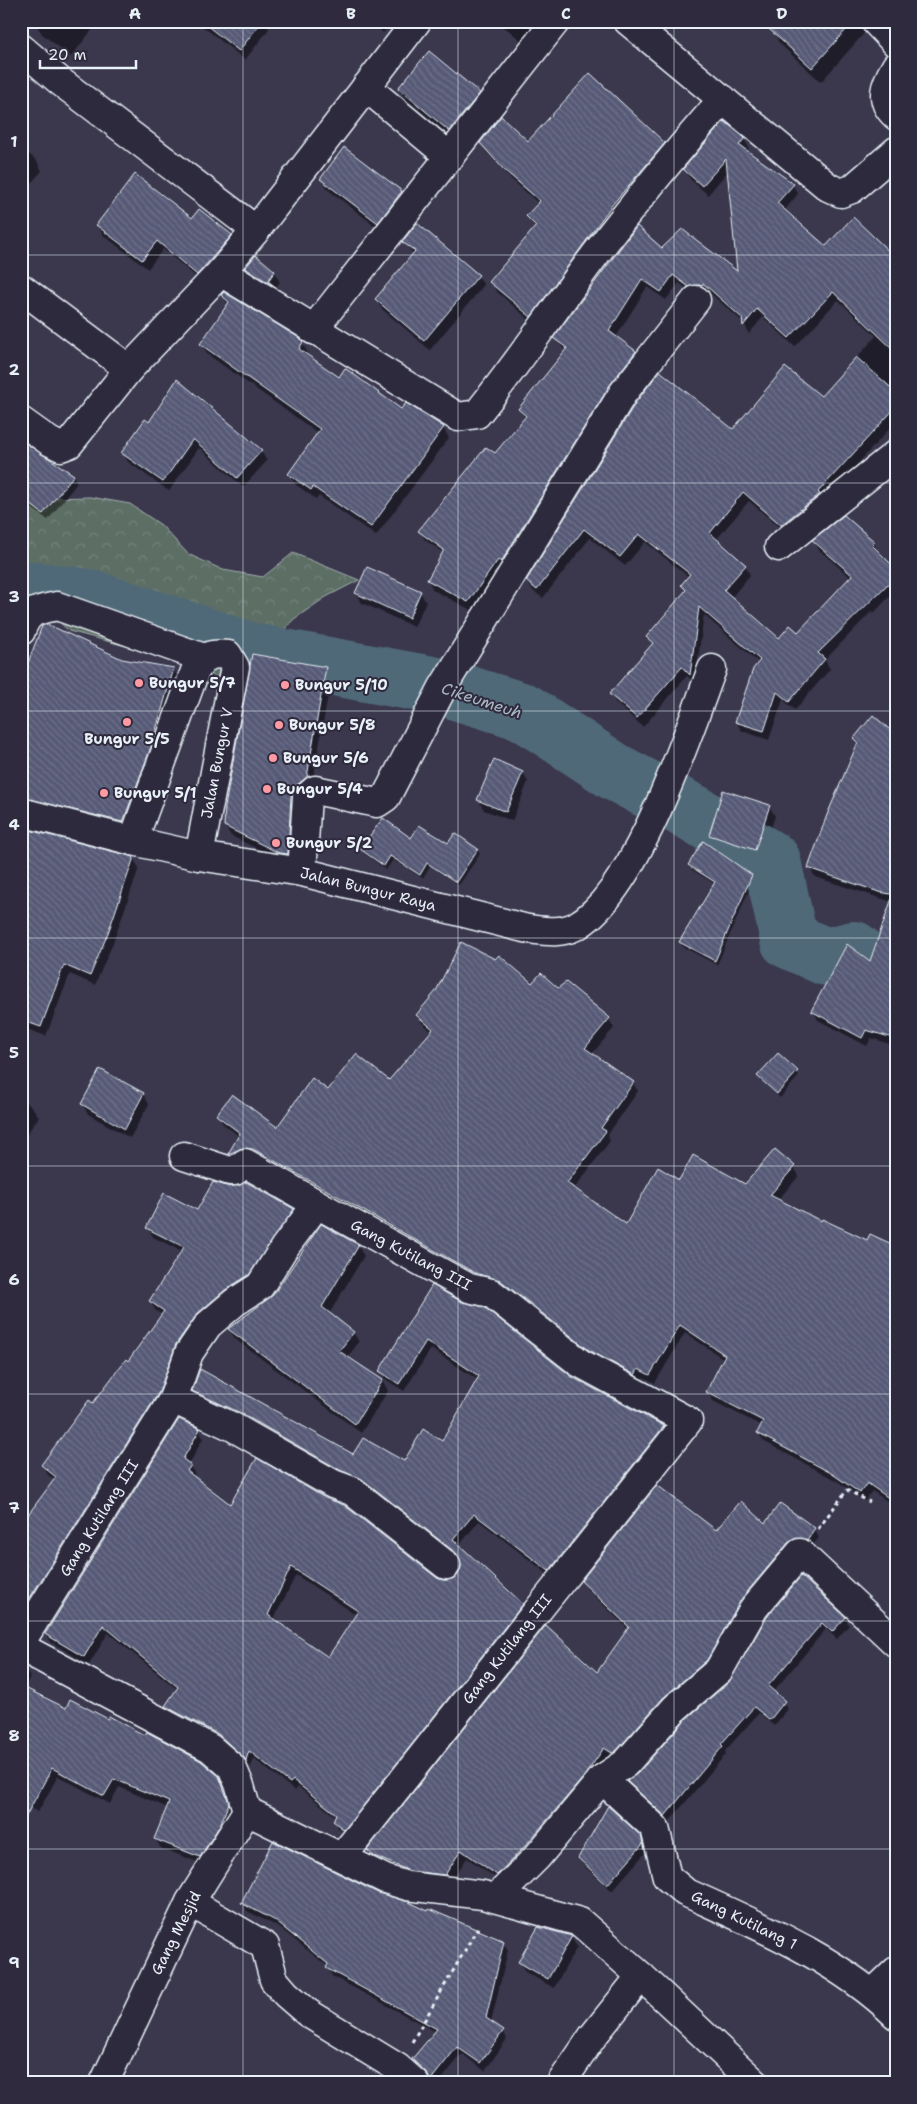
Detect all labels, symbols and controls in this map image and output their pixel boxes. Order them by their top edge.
text: A [129,3,141,24]
text: B [346,3,356,24]
text: C [561,3,571,24]
text: D [776,3,788,24]
scale bar [40,38,136,70]
text: 20 m [48,45,87,65]
text: 1 [10,131,18,152]
text: 2 [8,359,20,380]
text: 3 [8,586,20,607]
place label: Bungur 5/7 [149,673,236,693]
place label: Bungur 5/10 [295,675,388,695]
marker: Bungur 5/7 [133,677,145,689]
water label: Cikeumeuh [439,678,525,723]
marker: Bungur 5/10 [279,679,291,691]
street label: Jalan Bungur V [196,706,238,820]
place label: Bungur 5/8 [289,715,376,735]
marker: Bungur 5/5 [121,716,133,728]
marker: Bungur 5/8 [273,719,285,731]
place label: Bungur 5/5 [84,729,170,749]
place label: Bungur 5/6 [283,748,369,768]
marker: Bungur 5/6 [267,752,279,764]
place label: Bungur 5/4 [277,779,363,799]
place label: Bungur 5/1 [114,783,197,803]
marker: Bungur 5/4 [261,783,273,795]
marker: Bungur 5/1 [98,787,110,799]
text: 4 [8,814,20,835]
place label: Bungur 5/2 [286,833,373,853]
marker: Bungur 5/2 [270,837,282,849]
street label: Jalan Bungur Raya [298,862,439,916]
text: 5 [9,1042,19,1063]
street label: Gang Kutilang III [347,1215,475,1295]
text: 6 [8,1269,20,1290]
street label: Gang Kutilang III [55,1456,143,1580]
text: 7 [8,1497,20,1518]
street label: Gang Kutilang III [458,1590,556,1708]
text: 8 [8,1725,20,1746]
street label: Gang Kutilang 1 [688,1886,800,1954]
street label: Gang Mesjid [146,1887,206,1978]
text: 9 [8,1952,20,1973]

